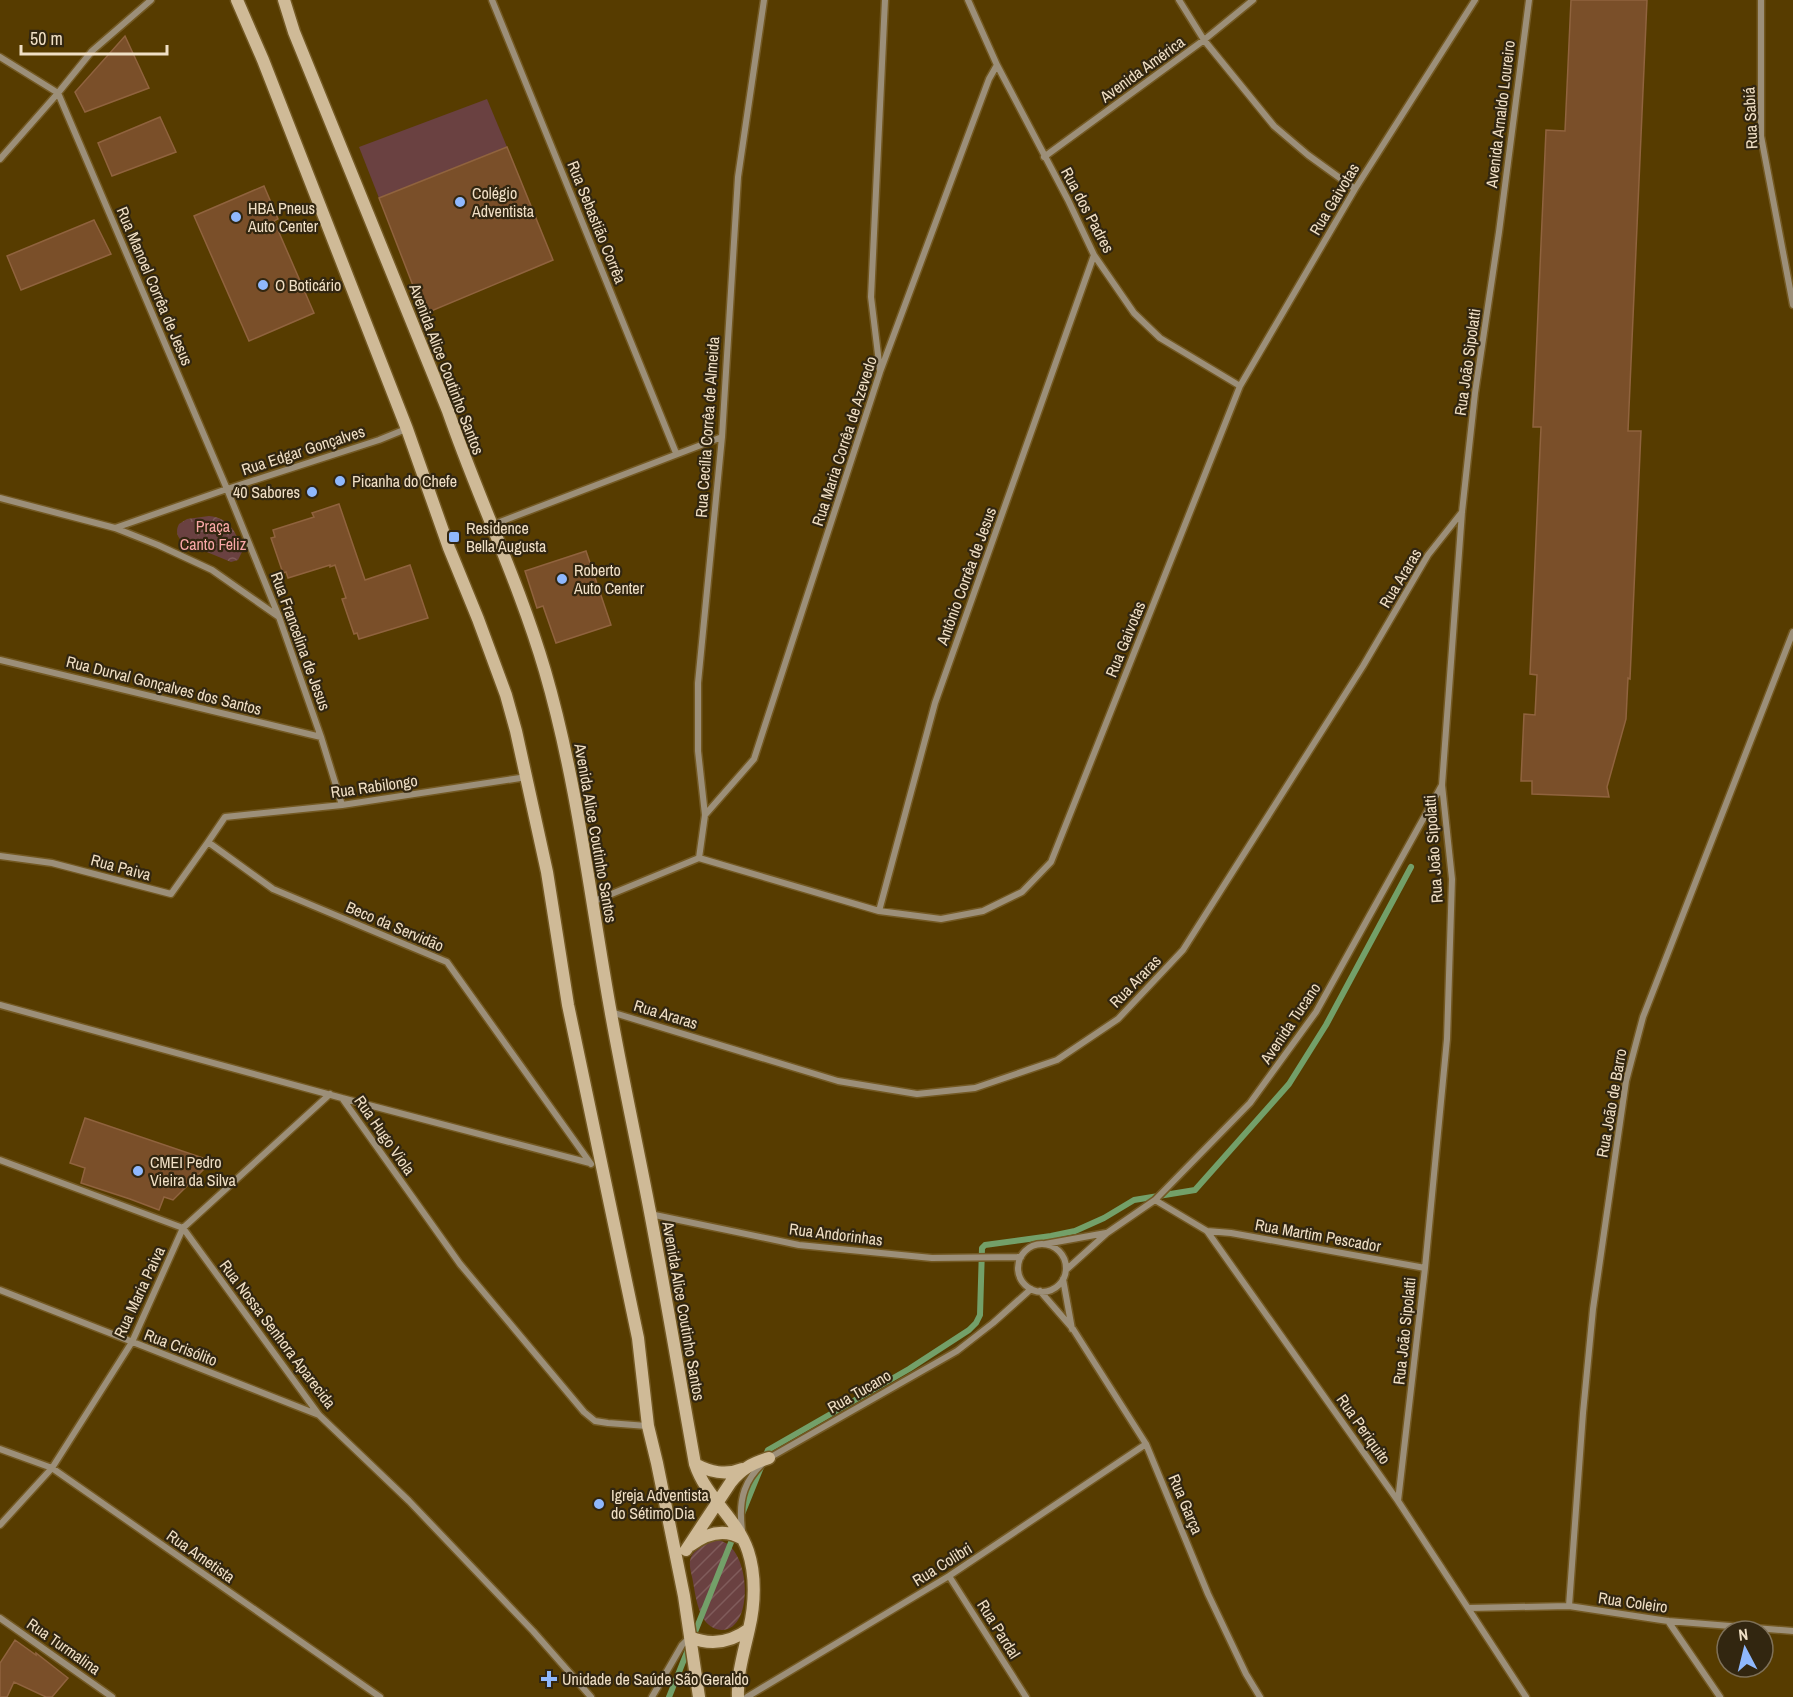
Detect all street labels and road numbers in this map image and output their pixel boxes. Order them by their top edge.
street label: Avenida América [1094,30,1189,108]
street label: Avenida Arnaldo Loureiro [1480,39,1520,190]
street label: Rua Sabiá [1737,86,1763,150]
street label: Rua Sebastião Corrêa [562,157,632,287]
street label: Rua Gaivotas [1304,159,1364,239]
street label: Rua dos Padres [1056,163,1120,257]
street label: Rua Manoel Corrêa de Jesus [112,203,198,369]
street label: Avenida Alice Coutinho Santos [404,279,490,458]
street label: Rua João Sipolatti [1449,307,1485,417]
street label: Rua Cecília Corrêa de Almeida [690,335,724,518]
street label: Rua Maria Corrêa de Azevedo [806,353,882,529]
street label: Rua Edgar Gonçalves [239,420,367,480]
street label: Antônio Corrêa de Jesus [931,504,1001,649]
street label: Rua Araras [1374,544,1426,612]
street label: Rua Francelina de Jesus [266,569,336,713]
street label: Rua Gaivotas [1100,598,1150,680]
street label: Rua Durval Gonçalves dos Santos [64,650,264,720]
street label: Avenida Alice Coutinho Santos [569,741,623,924]
street label: Rua Rabilongo [329,769,419,803]
street label: Rua João Sipolatti [1418,794,1448,904]
street label: Rua Paiva [89,848,154,886]
street label: Beco da Servidão [343,895,447,957]
street label: Rua Araras [1104,950,1166,1012]
street label: Avenida Tucano [1254,978,1325,1069]
street label: Rua Araras [631,994,701,1034]
street label: Rua João de Barro [1591,1047,1631,1159]
street label: Rua Hugo Viola [349,1091,421,1180]
street label: Rua Martim Pescador [1253,1213,1383,1257]
street label: Rua Andorinhas [788,1217,884,1251]
street label: Avenida Alice Coutinho Santos [657,1219,711,1402]
street label: Rua Maria Paiva [108,1242,170,1341]
street label: Rua Nossa Senhora Aparecida [215,1255,342,1413]
street label: Rua João Sipolatti [1387,1276,1421,1386]
street label: Rua Crisólito [141,1323,221,1371]
street label: Rua Tucano [823,1364,895,1418]
street label: Rua Periquito [1332,1390,1396,1468]
street label: Rua Garça [1163,1470,1209,1538]
street label: Rua Ametista [162,1524,240,1588]
street label: Rua Colibri [908,1537,976,1591]
street label: Rua Coleiro [1597,1586,1669,1618]
street label: Rua Pardal [972,1595,1026,1663]
street label: Rua Turmalina [23,1612,106,1680]

